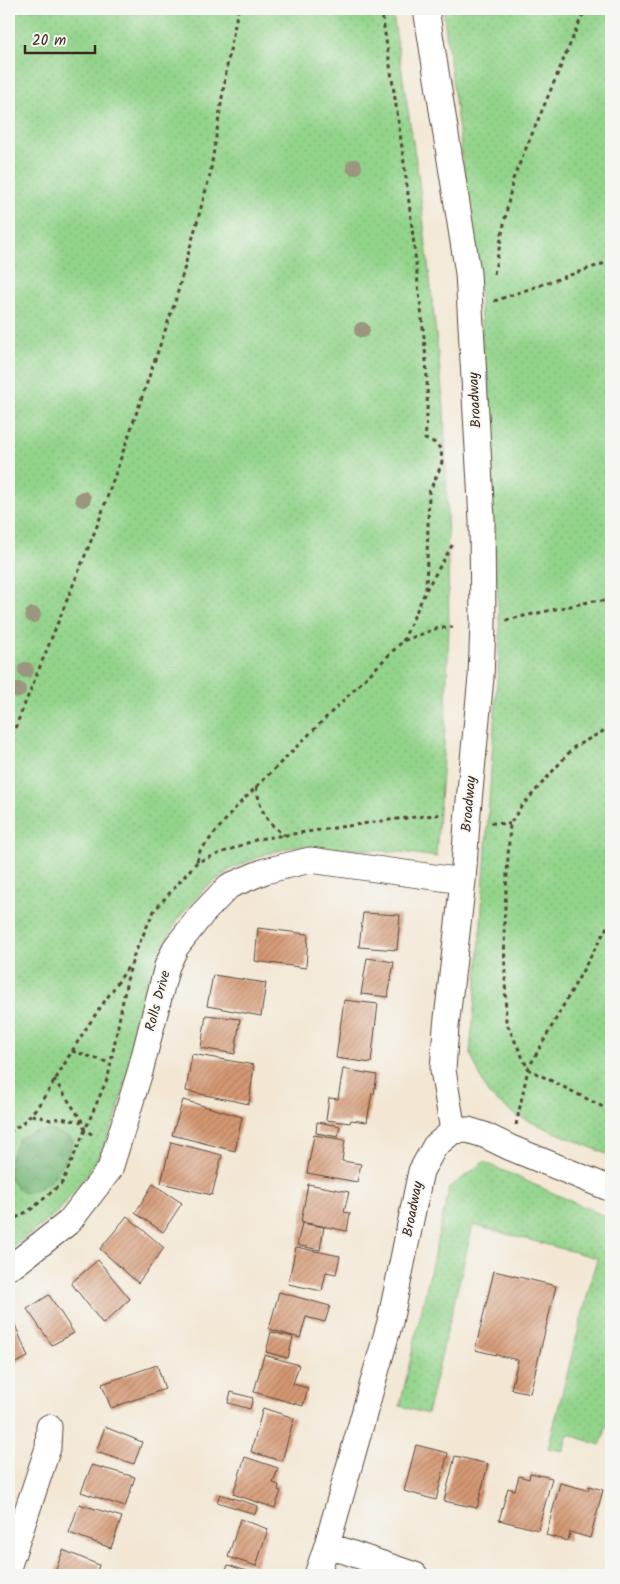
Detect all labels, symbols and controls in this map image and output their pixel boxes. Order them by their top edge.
scale bar [25,22,95,54]
text: 20 m [32,29,66,53]
street label: Broadway [463,371,487,429]
street label: Broadway [456,775,482,833]
street label: Rolls Drive [139,967,177,1034]
street label: Broadway [397,1179,429,1239]

